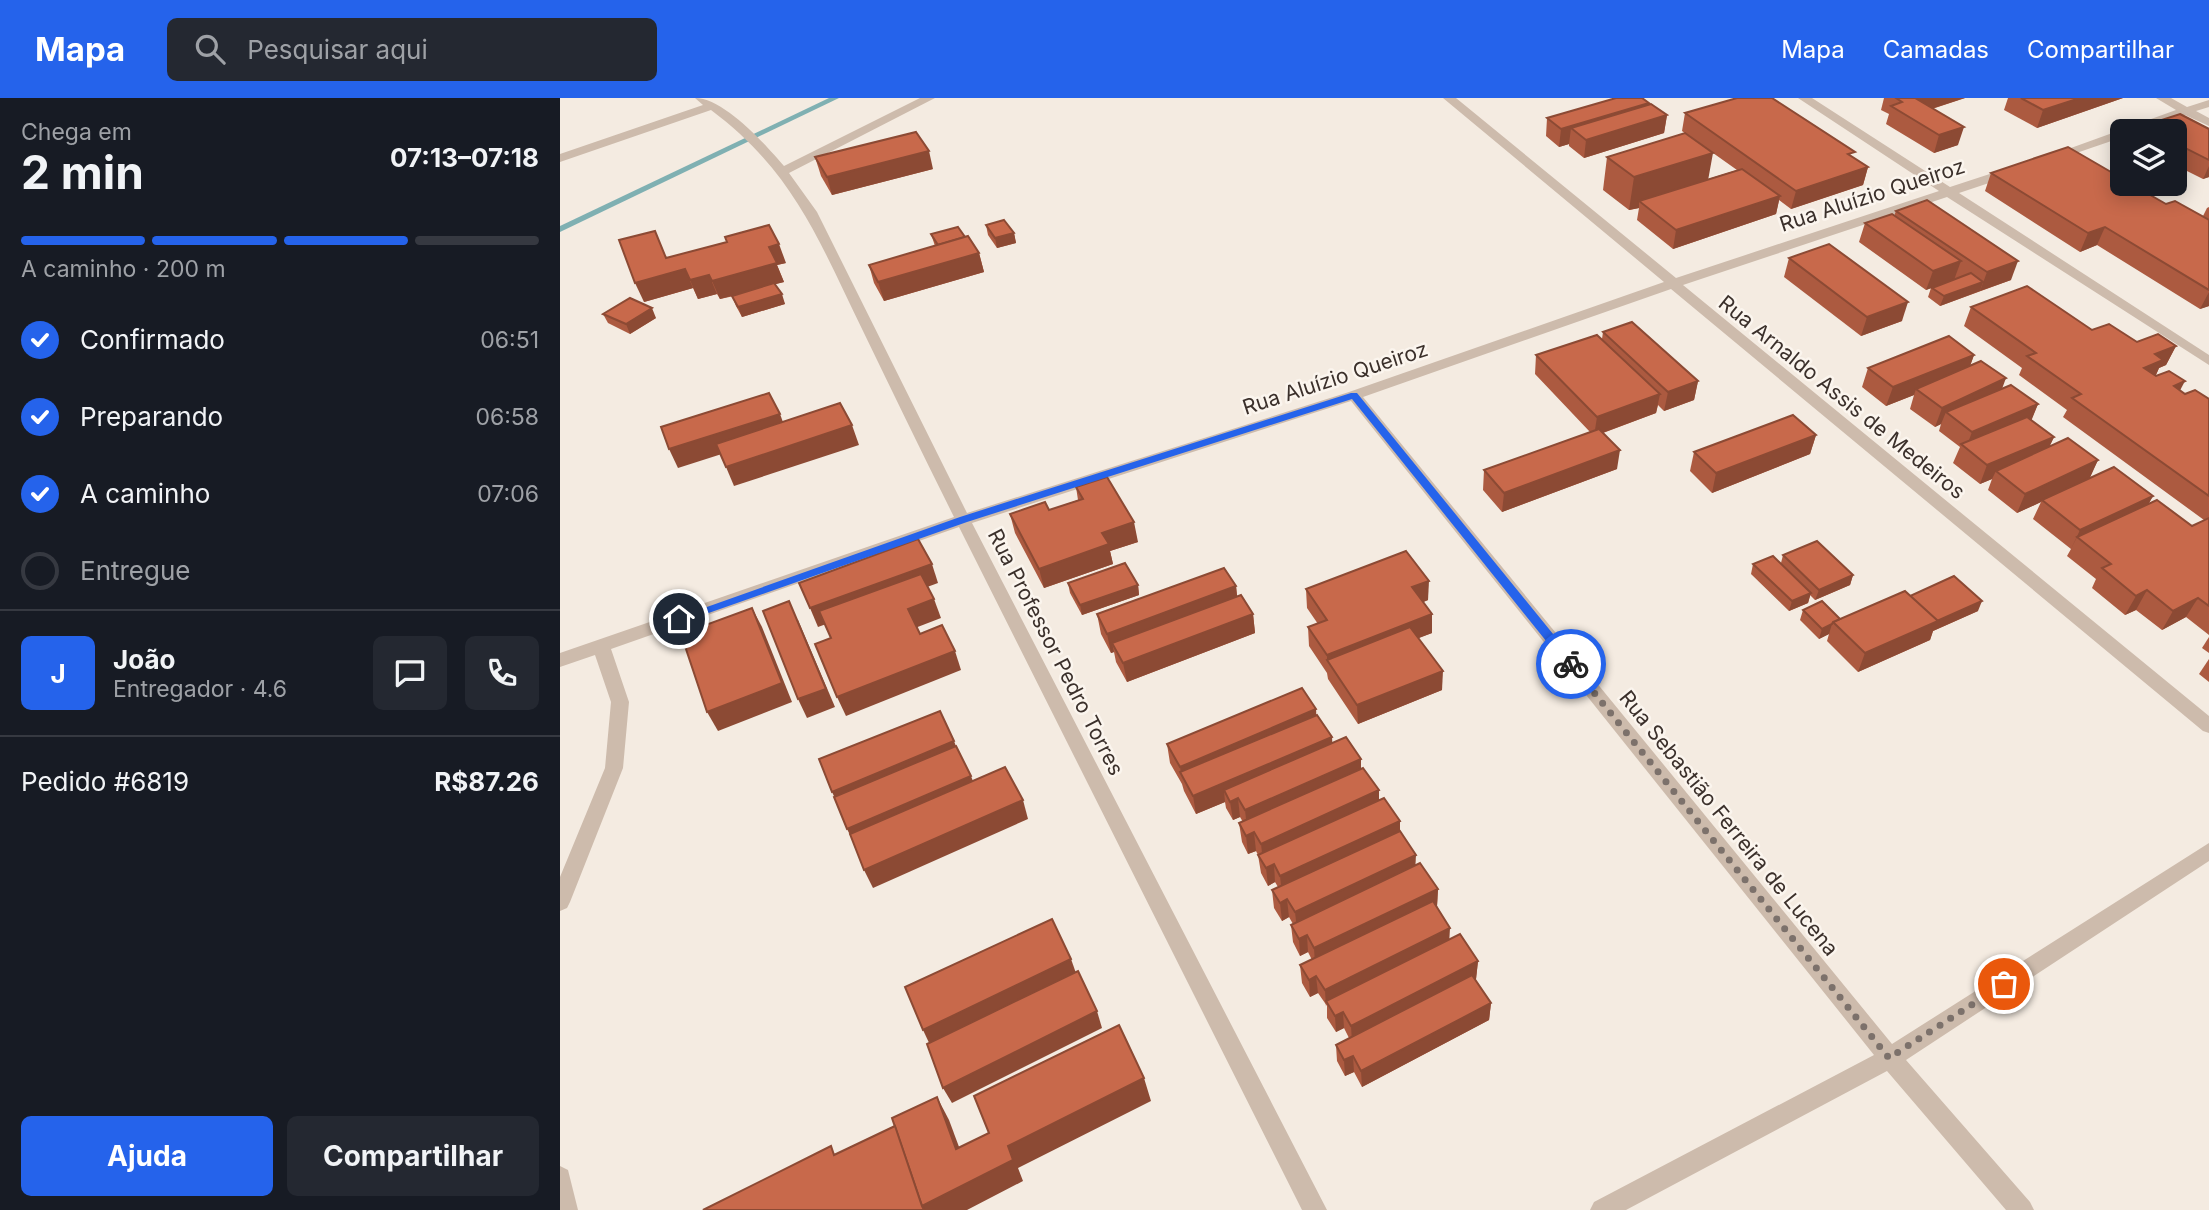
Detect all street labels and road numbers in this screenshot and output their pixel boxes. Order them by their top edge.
street label: Rua Aluízio Queiroz [1776,153,1968,237]
street label: Rua Arnaldo Assis de Medeiros [1714,290,1970,504]
street label: Rua Aluízio Queiroz [1239,336,1431,420]
street label: Rua Professor Pedro Torres [983,525,1129,779]
street label: Rua Sebastião Ferreira de Lucena [1614,685,1844,961]

